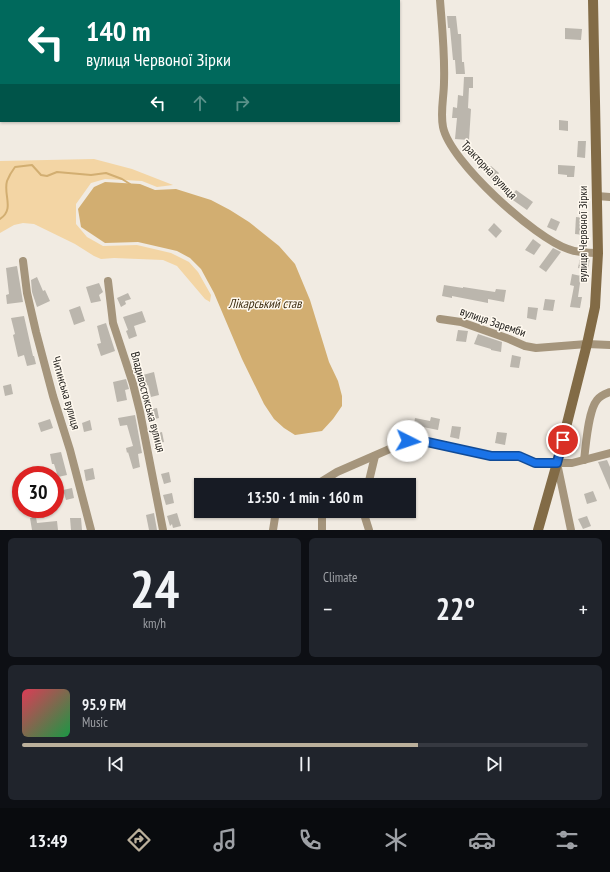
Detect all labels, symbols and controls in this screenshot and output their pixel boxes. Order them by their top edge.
text: 140 m [86,12,150,49]
icon: left [20,16,72,68]
text: вулиця Червоної Зірки [86,48,231,71]
icon: left [147,92,169,114]
icon: ahead [189,92,211,114]
icon: right [231,92,253,114]
street label: Тракторна вулиця [458,137,521,202]
street label: вулиця Червоної Зірки [575,186,590,282]
water label: Лікарський став [227,295,302,312]
street label: вулиця Заремби [458,303,528,340]
street label: Владивостокська вулиця [128,350,169,454]
street label: Читинська вулиця [49,354,84,432]
position arrow [387,420,429,462]
pin [546,423,580,457]
icon: arrive [552,429,574,451]
speed limit sign: 30 [12,466,64,518]
text: 13:50 · 1 min · 160 m [247,488,363,507]
text: 24 [130,555,179,622]
text: Climate [323,569,357,586]
text: 22° [436,589,475,628]
text: − [323,595,332,623]
text: + [579,595,588,623]
text: km/h [143,615,166,632]
text: 95.9 FM [82,695,126,714]
text: Music [82,714,108,731]
icon: previous [105,753,127,775]
icon: pause [294,753,316,775]
icon: next [483,753,505,775]
icon: directions [125,826,153,854]
icon: music [211,826,239,854]
icon: phone [296,826,324,854]
icon: climate [382,826,410,854]
icon: car [468,826,496,854]
icon: filters [553,826,581,854]
text: 13:49 [29,829,68,852]

